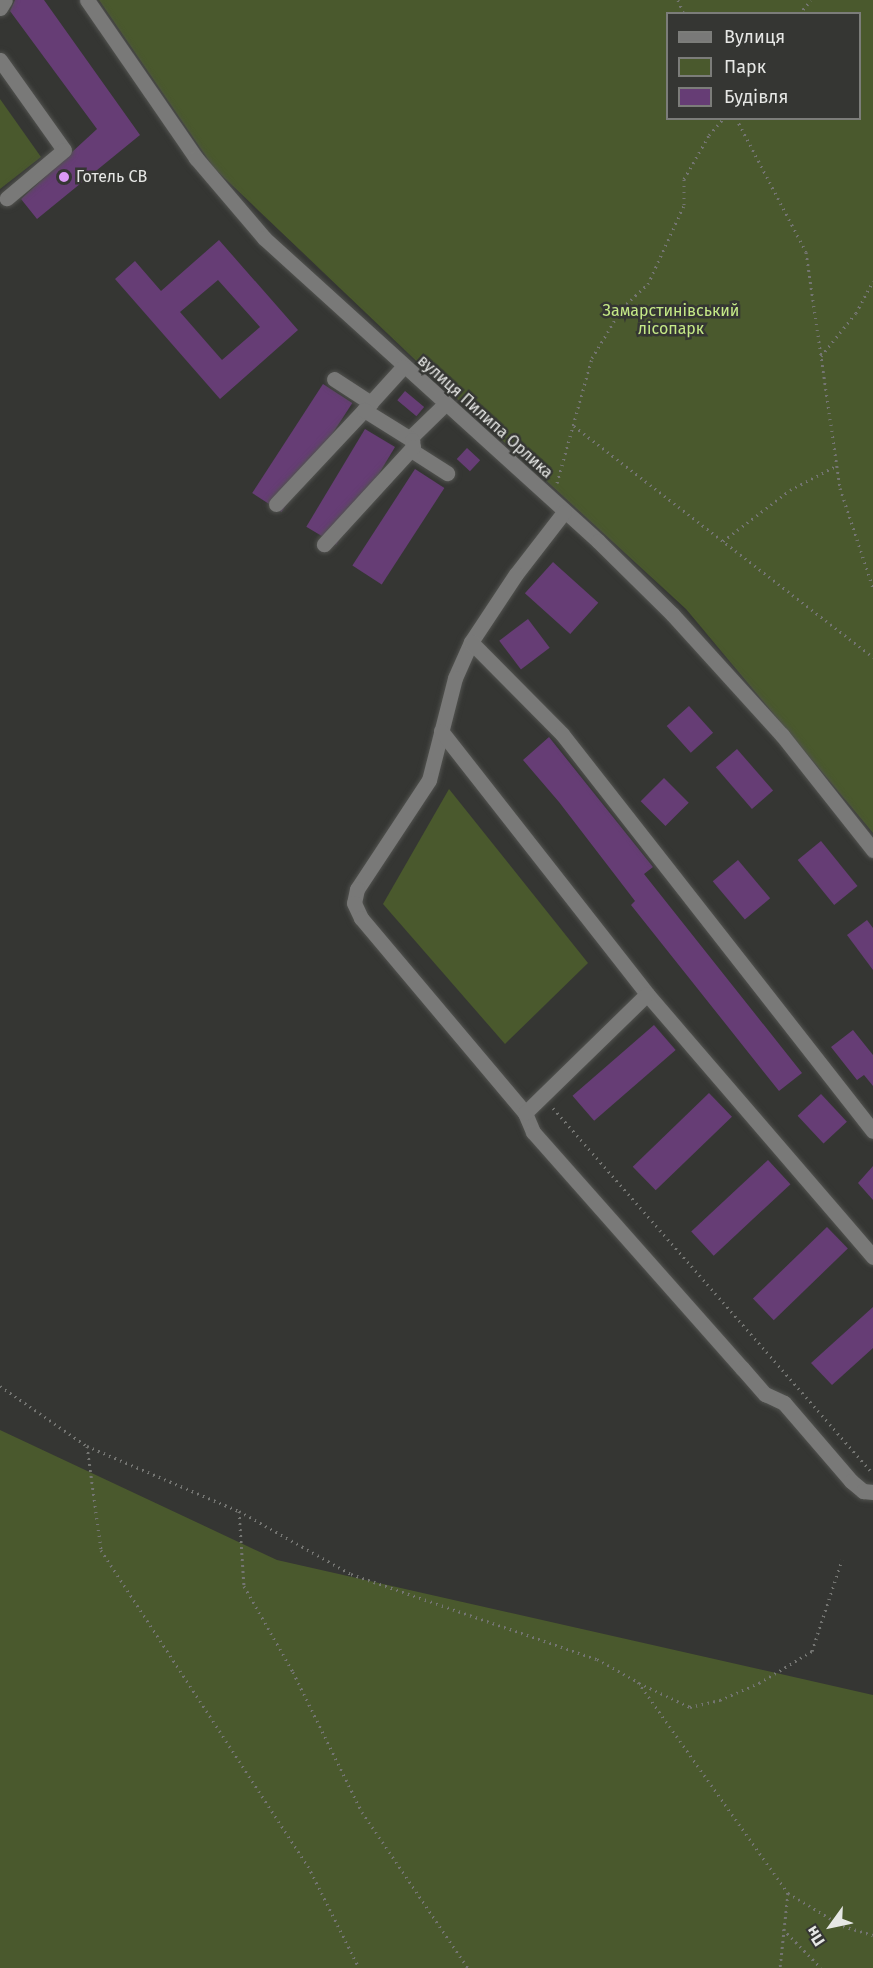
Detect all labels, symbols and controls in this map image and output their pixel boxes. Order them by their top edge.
legend [666,12,861,120]
text: Вулиця [724,26,785,48]
text: Парк [724,56,766,78]
text: Будівля [724,86,788,108]
place label: Готель СВ [76,167,147,187]
marker: Готель СВ [57,170,71,184]
park label: Замарстинівський лісопарк [603,301,739,339]
street label: вулиця Пилипа Орлика [413,351,557,483]
north arrow [801,1896,861,1956]
text: Пн [802,1923,829,1950]

